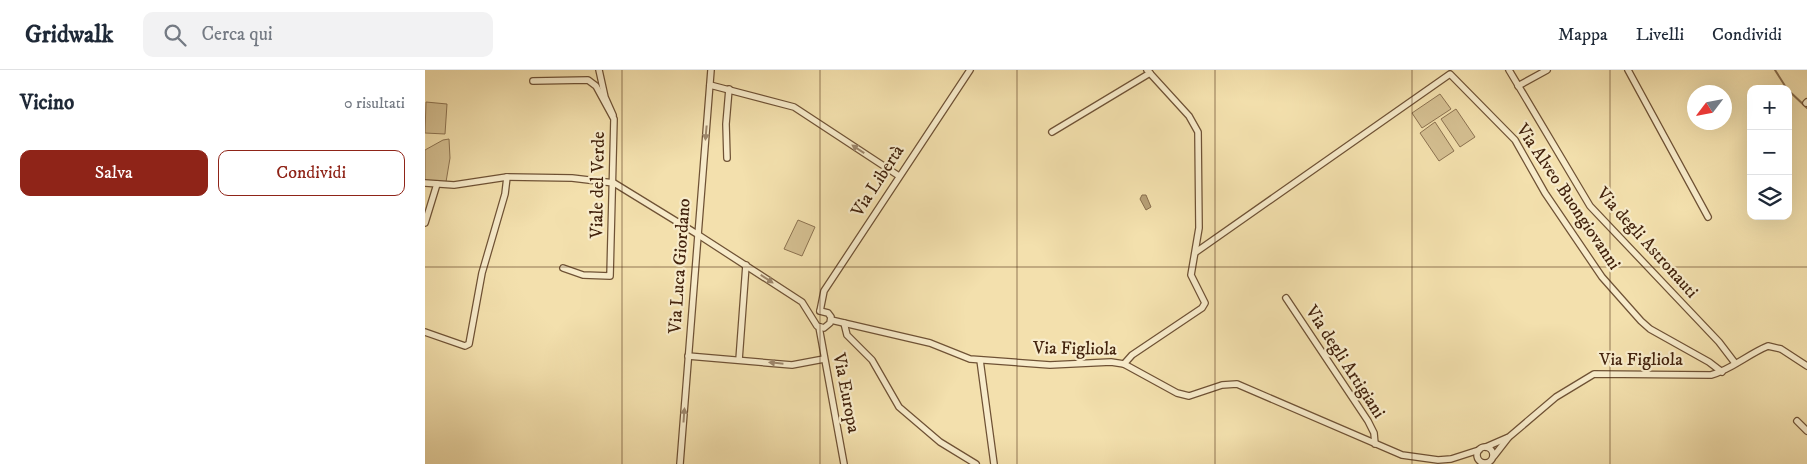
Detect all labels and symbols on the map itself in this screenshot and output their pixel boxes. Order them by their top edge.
north arrow [1687,85,1732,130]
street label: Via Alveo Buongiovanni [1510,119,1625,274]
one-way arrow [701,125,709,141]
street label: Viale del Verde [586,131,610,240]
street label: Via Libertà [846,141,909,222]
one-way arrow [851,144,865,154]
street label: Via degli Astronauti [1591,182,1702,303]
street label: Via Luca Giordano [664,197,696,335]
one-way arrow [761,275,774,284]
street label: Via degli Artigiani [1300,301,1390,423]
street label: Via Figliola [1032,337,1117,361]
street label: Via Figliola [1598,349,1683,371]
street label: Via Europa [827,350,865,435]
one-way arrow [768,359,784,367]
one-way arrow [680,407,688,423]

